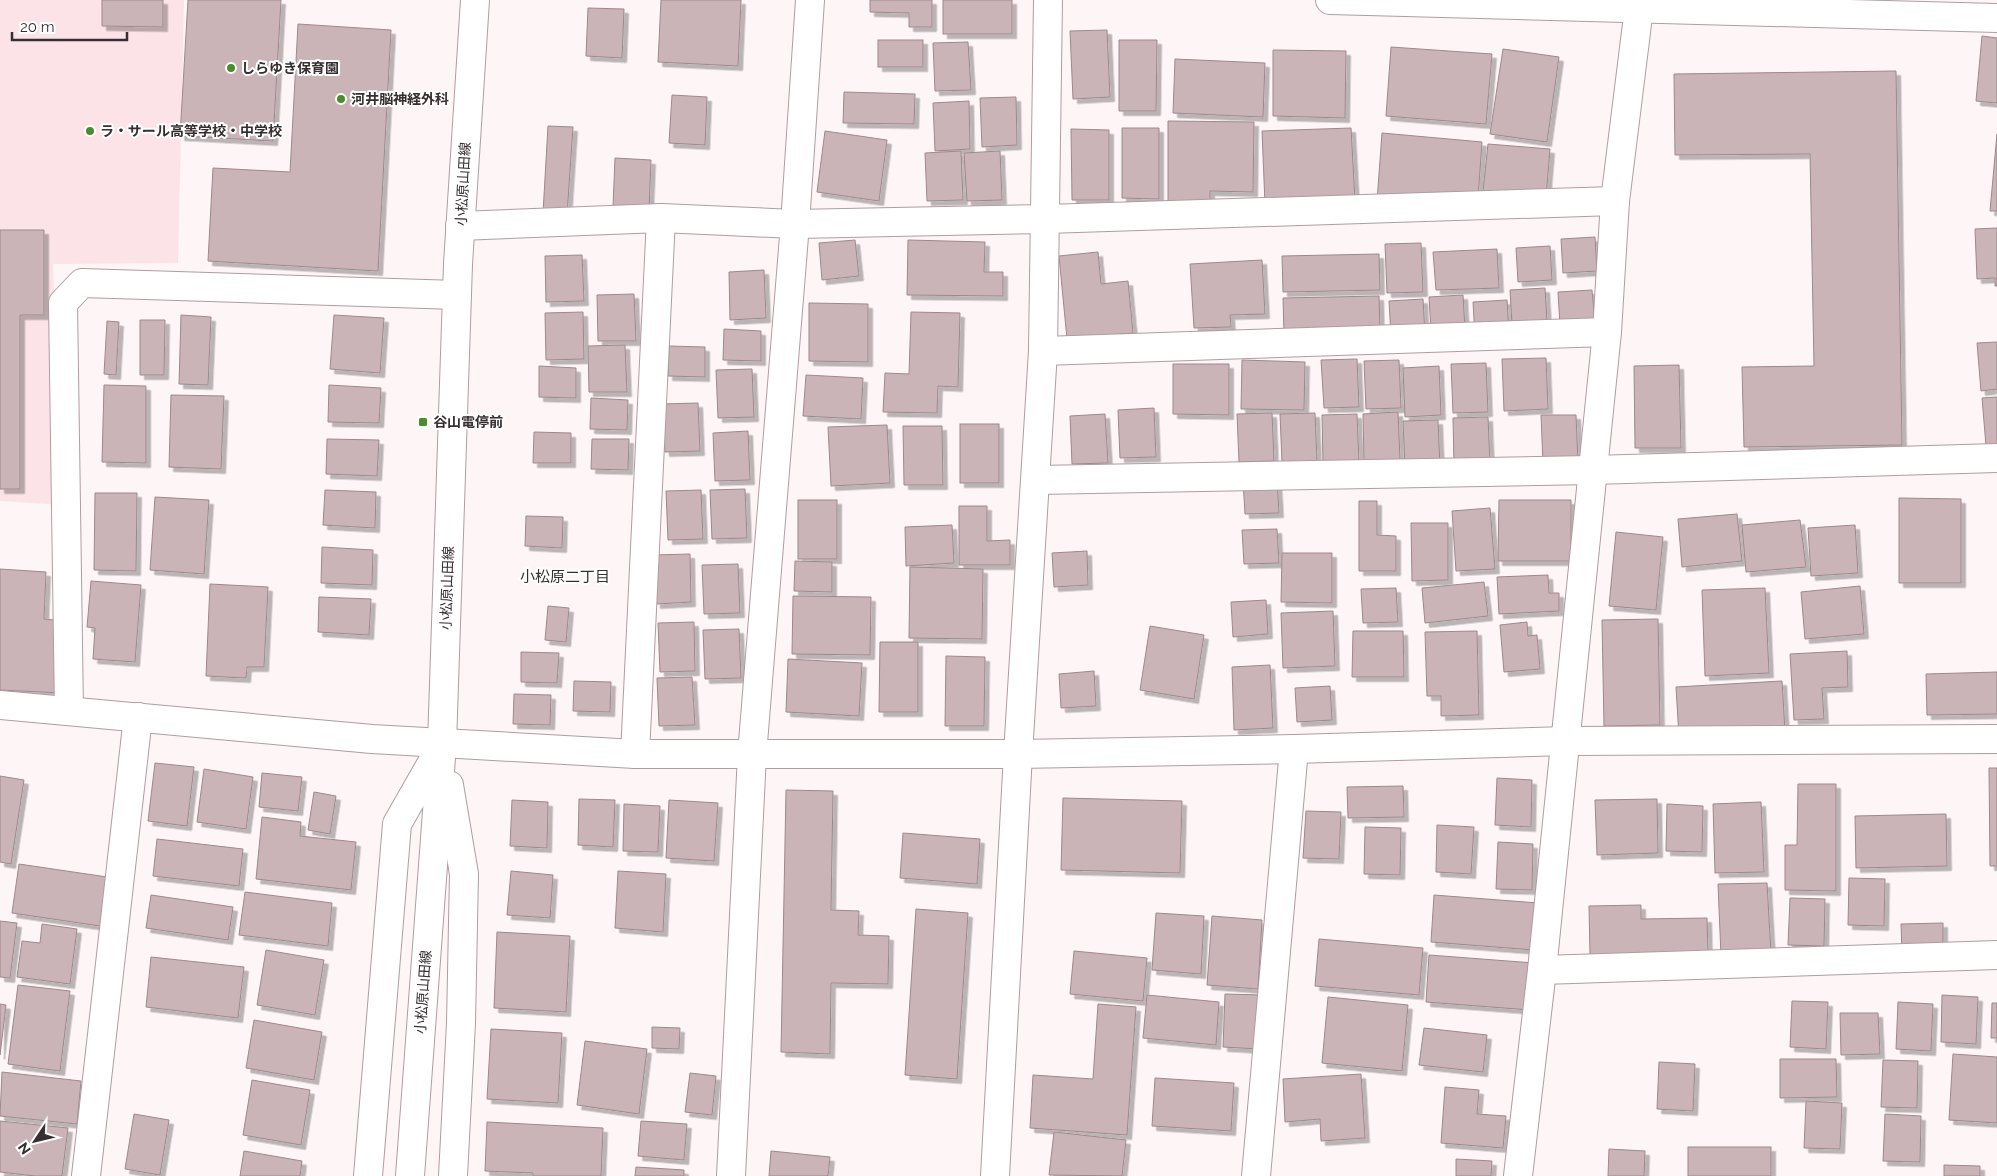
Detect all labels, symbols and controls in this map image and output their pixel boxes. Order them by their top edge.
scale bar [12,10,128,42]
text: 20 m [20,18,55,36]
place label: しらゆき保育園 [241,60,339,76]
marker: しらゆき保育園 [225,62,237,74]
place label: 河井脳神経外科 [351,91,449,107]
marker: 河井脳神経外科 [335,93,347,105]
place label: ラ・サール高等学校・中学校 [100,123,282,139]
marker: ラ・サール高等学校・中学校 [84,125,96,137]
street label: 小松原山田線 [453,142,473,226]
place label: 谷山電停前 [433,414,503,430]
marker: 谷山電停前 [417,416,429,428]
street label: 小松原山田線 [438,546,456,630]
district label: 小松原二丁目 [520,568,610,586]
street label: 小松原山田線 [412,950,434,1034]
north arrow [10,1116,60,1166]
text: N [15,1139,34,1157]

